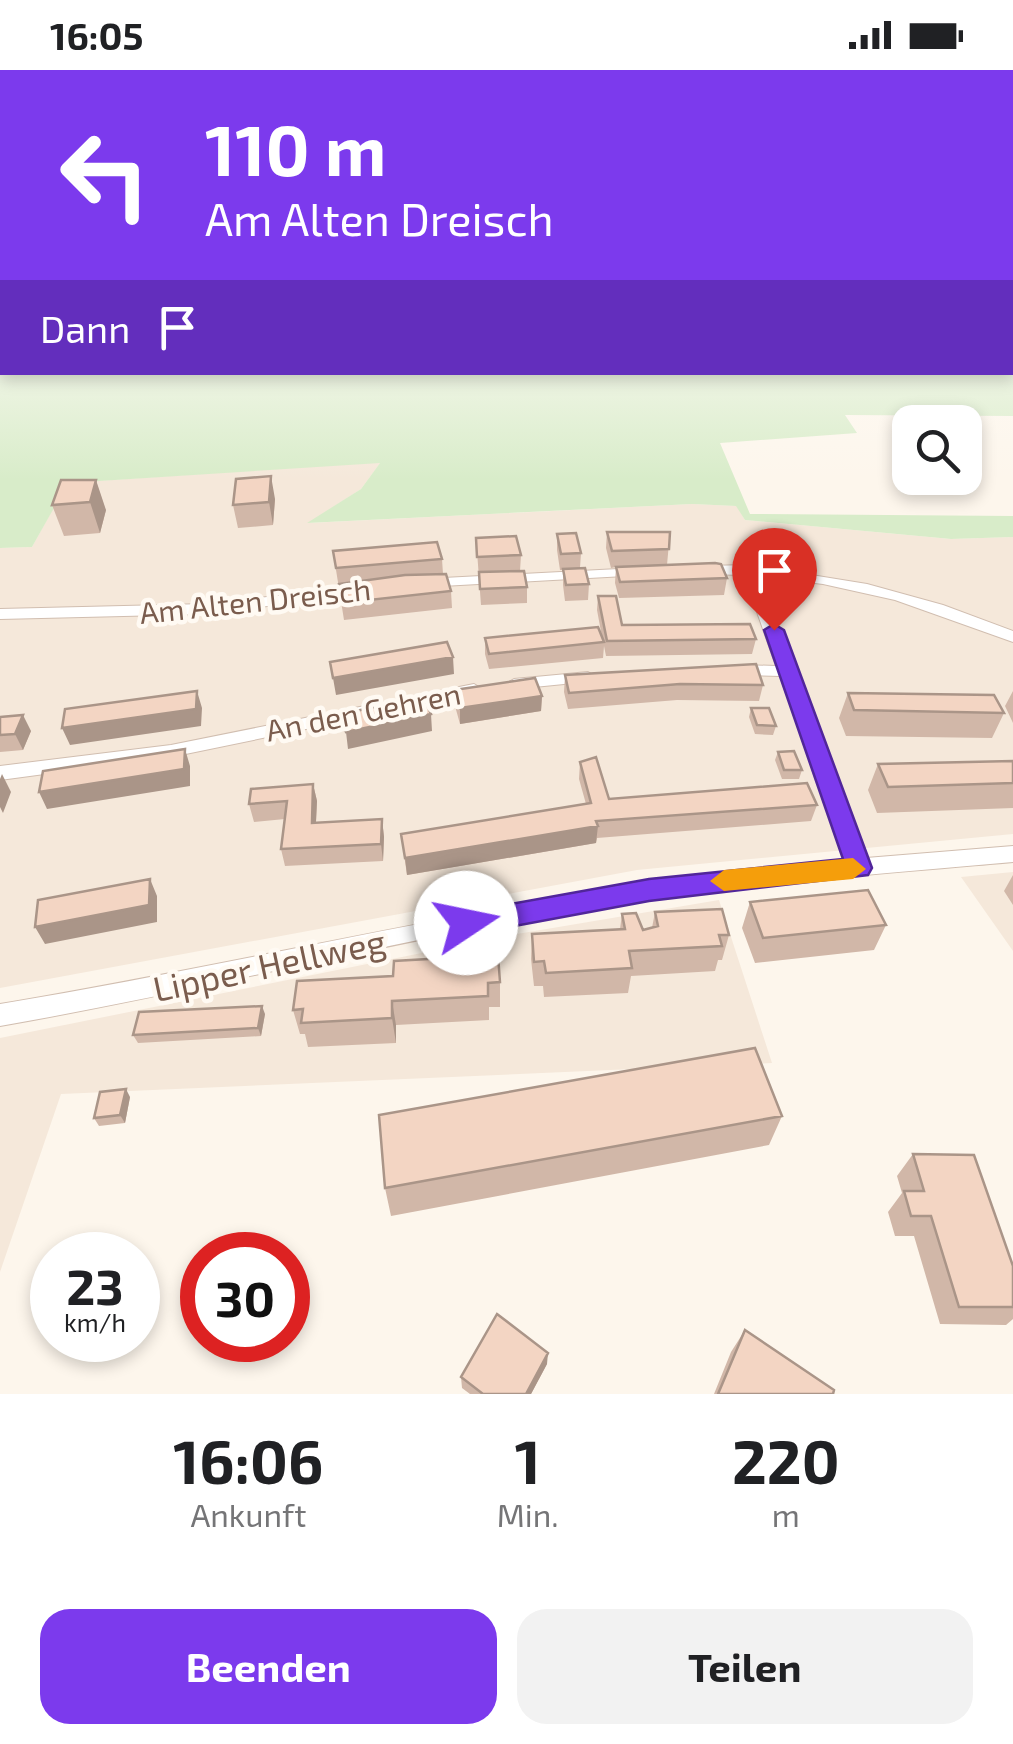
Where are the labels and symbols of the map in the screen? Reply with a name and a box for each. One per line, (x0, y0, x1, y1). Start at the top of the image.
pin (732, 528, 817, 631)
street label: Am Alten Dreisch (138, 570, 372, 630)
street label: An den Gehren (262, 674, 464, 748)
position arrow (414, 871, 518, 975)
street label: Lipper Hellweg (149, 919, 389, 1009)
speed limit sign: 30 (180, 1232, 310, 1362)

